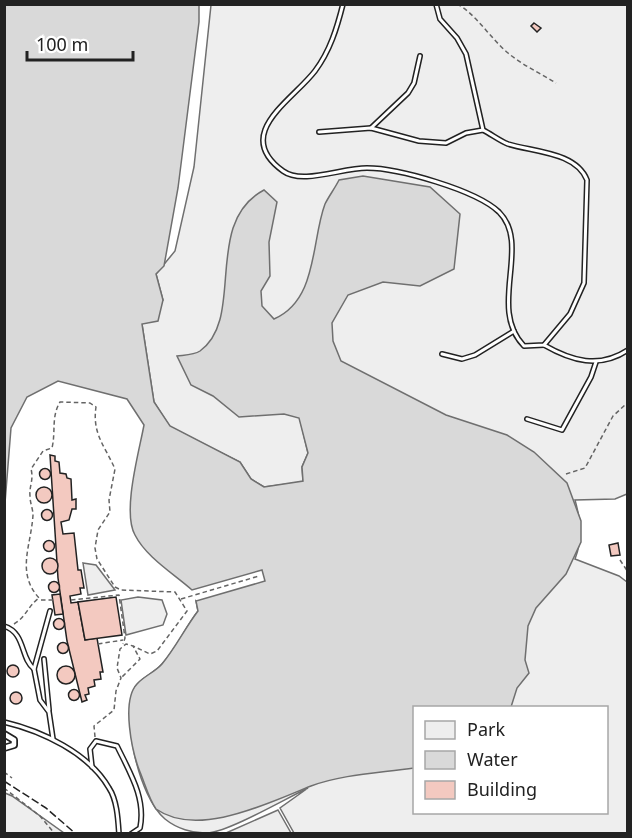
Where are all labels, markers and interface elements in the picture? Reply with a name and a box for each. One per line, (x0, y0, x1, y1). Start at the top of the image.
scale bar (27, 24, 134, 62)
text: 100 m (36, 32, 88, 56)
legend (413, 706, 608, 814)
text: Park (467, 717, 505, 741)
text: Water (467, 747, 518, 771)
text: Building (467, 777, 537, 801)

